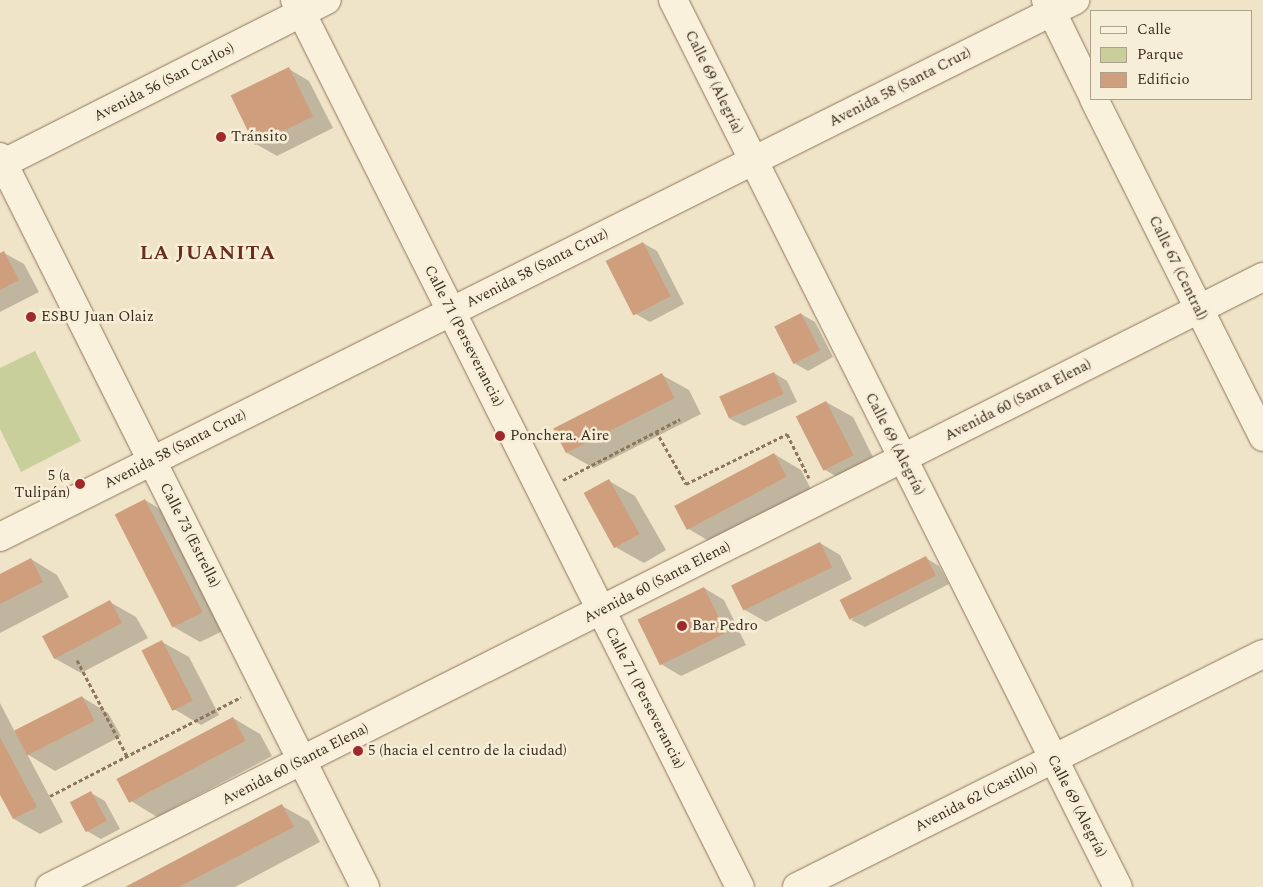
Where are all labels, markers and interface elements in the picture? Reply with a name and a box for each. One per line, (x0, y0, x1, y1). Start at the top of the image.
legend (1090, 10, 1253, 100)
text: Calle (1137, 18, 1171, 41)
street label: Calle 69 (Alegría) (681, 27, 747, 137)
street label: Avenida 56 (San Carlos) (91, 39, 237, 125)
street label: Avenida 58 (Santa Cruz) (826, 43, 974, 131)
text: Parque (1137, 43, 1184, 66)
text: Edificio (1137, 68, 1190, 91)
place label: Tránsito (231, 128, 287, 146)
marker: Tránsito (215, 131, 227, 143)
street label: Calle 67 (Central) (1145, 213, 1211, 323)
street label: Avenida 58 (Santa Cruz) (463, 224, 611, 312)
district label: LA JUANITA (138, 241, 278, 265)
street label: Calle 71 (Perseverancia) (421, 262, 507, 410)
place label: ESBU Juan Olaiz (41, 308, 154, 326)
marker: ESBU Juan Olaiz (25, 311, 37, 323)
street label: Avenida 60 (Santa Elena) (942, 355, 1094, 445)
street label: Calle 69 (Alegría) (861, 390, 929, 498)
street label: Avenida 58 (Santa Cruz) (101, 405, 249, 493)
place label: Ponchera. Aire (510, 427, 609, 445)
marker: Ponchera. Aire (494, 430, 506, 442)
place label: 5 (a Tulipán) (14, 466, 70, 501)
marker: 5 (a Tulipán) (74, 478, 86, 490)
street label: Calle 73 (Estrella) (156, 480, 224, 590)
street label: Avenida 60 (Santa Elena) (581, 537, 733, 627)
place label: Bar Pedro (692, 617, 758, 635)
marker: Bar Pedro (676, 620, 688, 632)
street label: Calle 71 (Perseverancia) (602, 624, 688, 772)
street label: Avenida 60 (Santa Elena) (219, 719, 371, 809)
place label: 5 (hacia el centro de la ciudad) (368, 742, 567, 760)
marker: 5 (hacia el centro de la ciudad) (352, 745, 364, 757)
street label: Calle 69 (Alegría) (1043, 752, 1111, 860)
street label: Avenida 62 (Castillo) (912, 758, 1040, 836)

